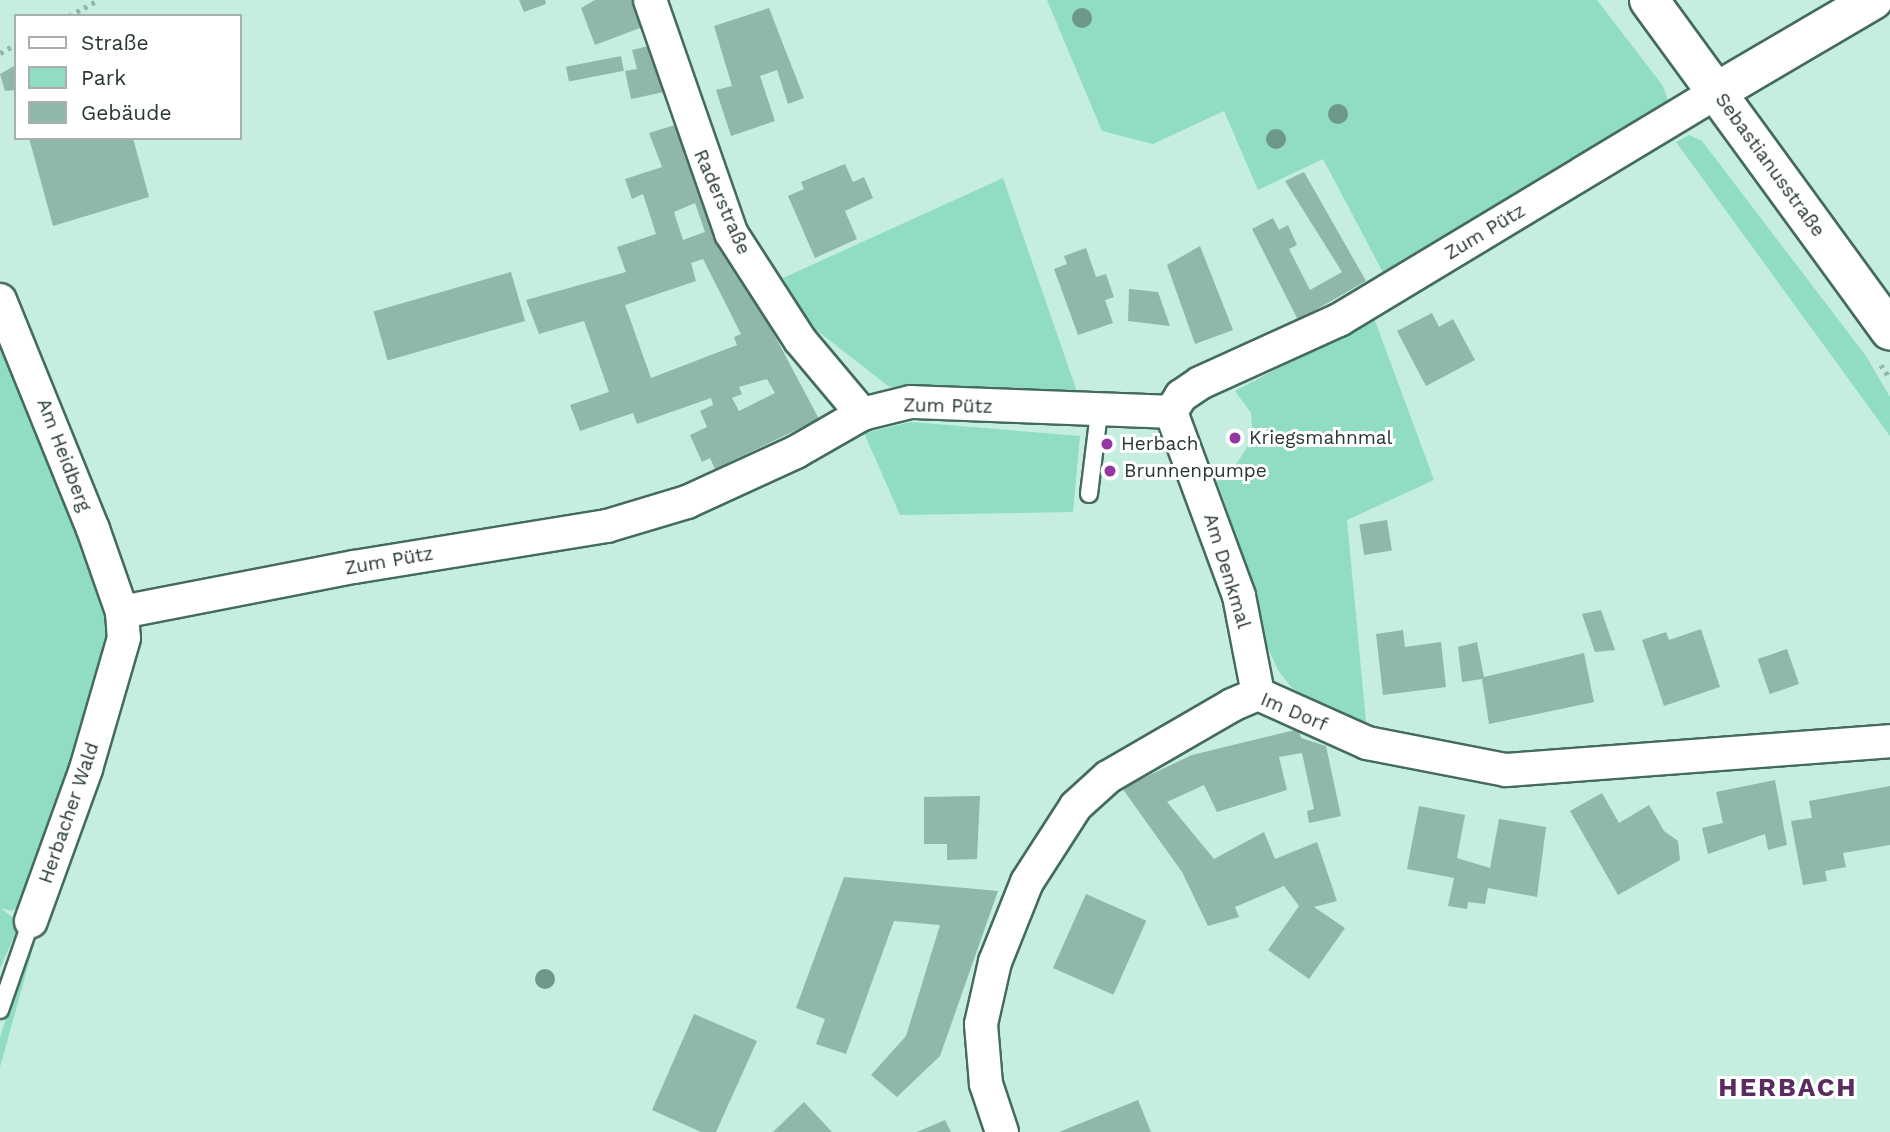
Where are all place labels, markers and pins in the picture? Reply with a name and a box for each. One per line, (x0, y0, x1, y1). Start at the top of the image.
place label: Kriegsmahnmal (1249, 427, 1392, 449)
marker: Kriegsmahnmal (1227, 430, 1243, 446)
place label: Herbach (1121, 433, 1199, 455)
marker: Herbach (1099, 436, 1115, 452)
place label: Brunnenpumpe (1124, 460, 1267, 482)
marker: Brunnenpumpe (1102, 463, 1118, 479)

